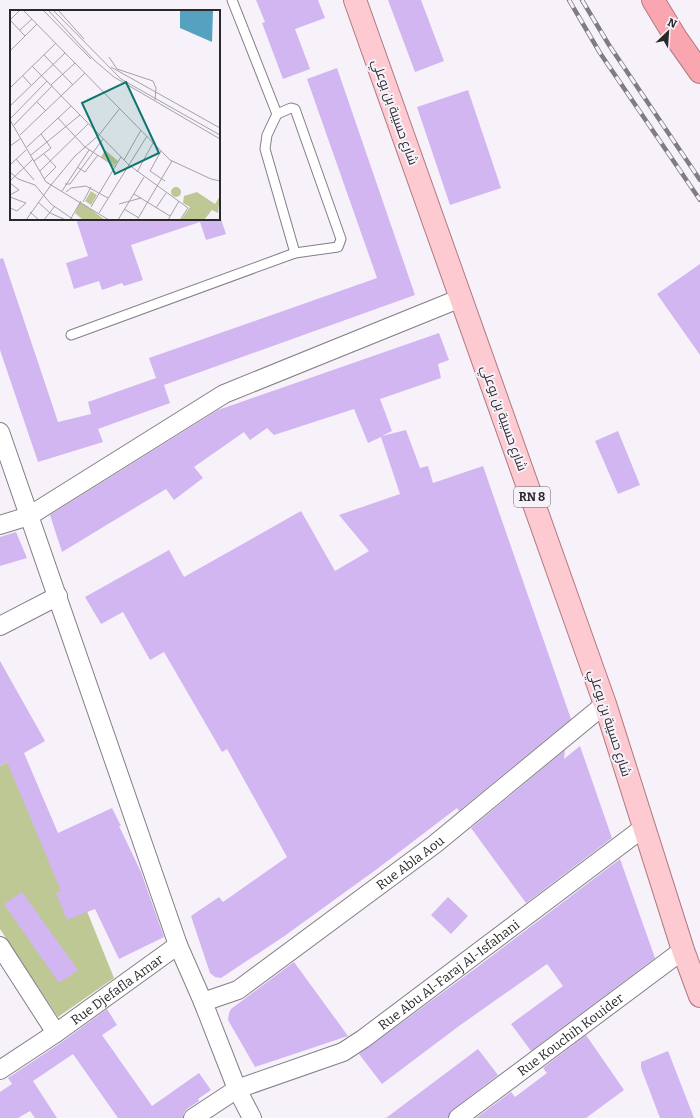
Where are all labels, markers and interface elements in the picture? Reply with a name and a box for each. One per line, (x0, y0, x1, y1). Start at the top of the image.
inset map (10, 10, 220, 220)
north arrow (648, 12, 688, 52)
text: N (665, 16, 679, 31)
street label: شارع حسيبة بن بوعلي (366, 57, 421, 168)
street label: شارع حسيبة بن بوعلي (475, 363, 530, 474)
road number: RN 8 (514, 487, 550, 507)
street label: شارع حسيبة بن بوعلي (583, 668, 634, 779)
street label: Rue Abla Aou (373, 832, 447, 893)
street label: Rue Abu Al-Faraj Al-Isfahani (375, 916, 522, 1033)
street label: Rue Djefafla Amar (68, 951, 166, 1027)
street label: Rue Kouchih Kouider (514, 990, 626, 1079)

